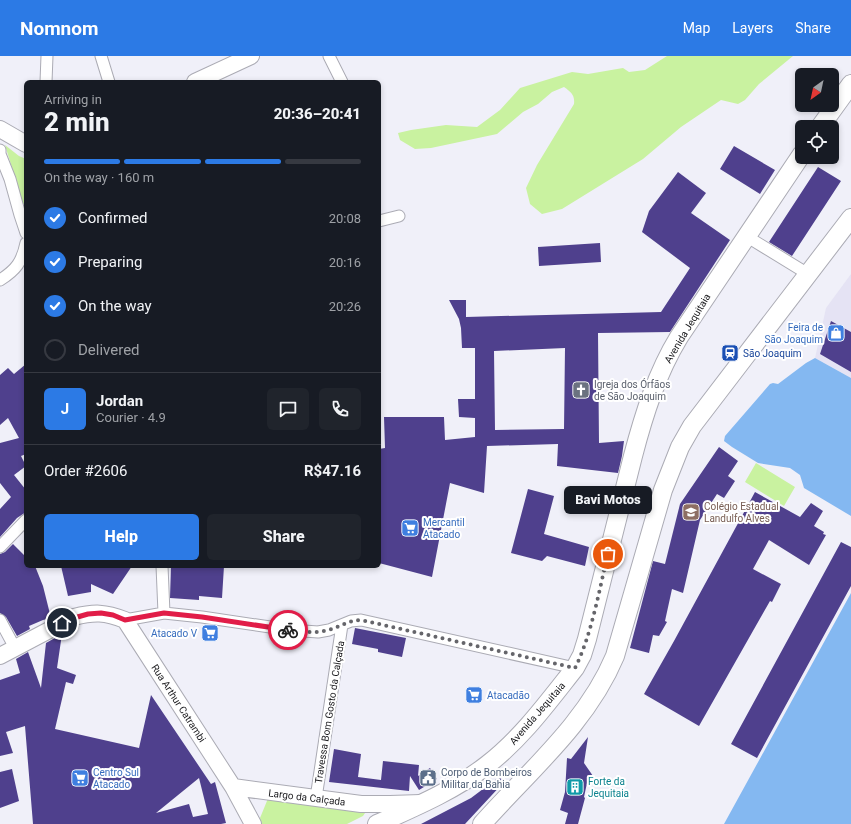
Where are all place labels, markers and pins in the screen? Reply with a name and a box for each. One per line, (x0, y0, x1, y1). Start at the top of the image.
place label: Feira de São Joaquim (764, 322, 823, 345)
shop icon: Feira de São Joaquim (826, 323, 846, 343)
station icon: São Joaquim (720, 343, 740, 363)
place label: São Joaquim (743, 348, 802, 359)
place label: Igreja dos Órfãos de São Joaquim (594, 378, 670, 402)
church icon: Igreja dos Órfãos de São Joaquim (571, 380, 591, 400)
callout: Bavi Motos (564, 486, 652, 514)
place label: Colégio Estadual Landulfo Alves (704, 501, 779, 524)
school or university icon: Colégio Estadual Landulfo Alves (681, 502, 701, 522)
place label: Mercantil Atacado (423, 517, 465, 540)
supermarket icon: Mercantil Atacado (400, 518, 420, 538)
pin (591, 537, 625, 571)
pin (45, 606, 79, 640)
supermarket icon: Atacado V (200, 623, 220, 643)
place label: Atacado V (151, 628, 198, 639)
supermarket icon: Atacadão (464, 685, 484, 705)
place label: Atacadão (487, 690, 530, 701)
place label: Centro Sul Atacado (93, 767, 139, 790)
place label: Corpo de Bombeiros Militar da Bahia (441, 767, 532, 790)
supermarket icon: Centro Sul Atacado (70, 768, 90, 788)
public building icon: Corpo de Bombeiros Militar da Bahia (418, 768, 438, 788)
place label: Forte da Jequitaia (588, 776, 629, 799)
building icon: Forte da Jequitaia (565, 777, 585, 797)

